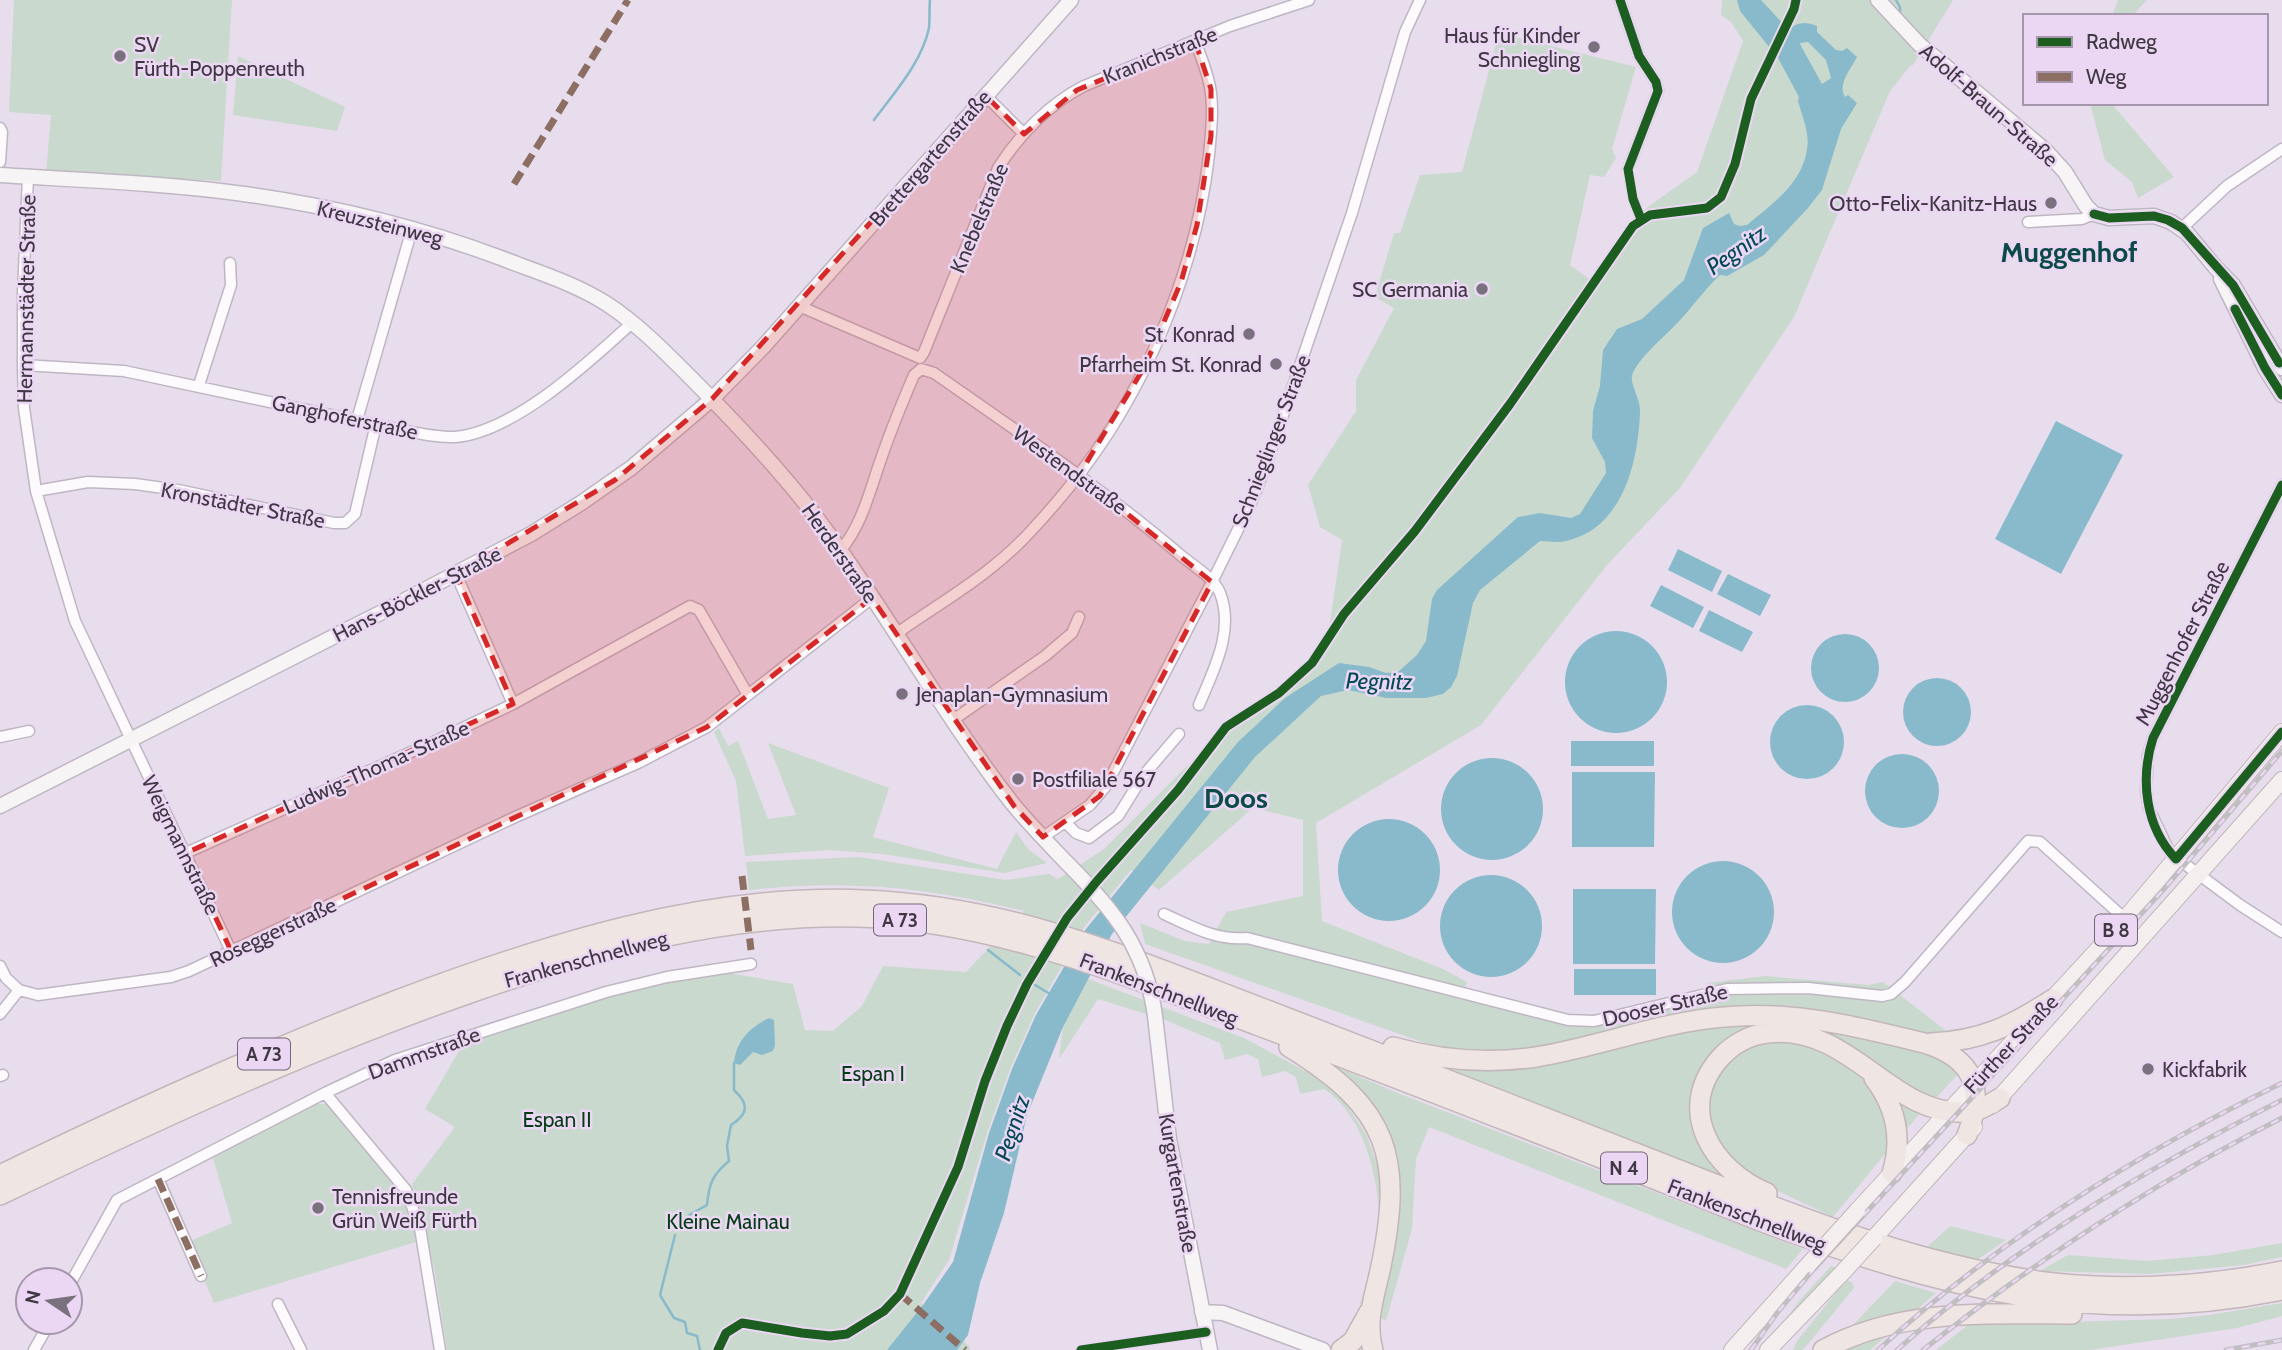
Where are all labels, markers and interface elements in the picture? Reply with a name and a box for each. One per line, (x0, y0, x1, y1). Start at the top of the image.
legend (2023, 14, 2268, 105)
street label: Kranichstraße (1099, 21, 1221, 89)
place label: Haus für Kinder Schniegling (1444, 23, 1581, 72)
text: Radweg (2086, 29, 2157, 54)
place label: SV Fürth-Poppenreuth (134, 32, 305, 81)
street label: Adolf-Braun-Straße (1915, 38, 2063, 172)
marker: Haus für Kinder Schniegling (1586, 39, 1602, 55)
marker: SV Fürth-Poppenreuth (112, 48, 128, 64)
text: Weg (2086, 64, 2127, 89)
street label: Brettergartenstraße (864, 84, 996, 231)
street label: Knebelstraße (945, 159, 1013, 277)
place label: Otto-Felix-Kanitz-Haus (1829, 191, 2037, 216)
street label: Hermannstädter Straße (12, 194, 40, 404)
street label: Kreuzsteinweg (315, 195, 446, 251)
marker: Otto-Felix-Kanitz-Haus (2043, 195, 2059, 211)
water label: Pegnitz (1701, 219, 1772, 281)
district label: Muggenhof (2000, 235, 2138, 269)
place label: SC Germania (1352, 277, 1468, 302)
marker: SC Germania (1474, 281, 1490, 297)
place label: St. Konrad (1144, 322, 1235, 347)
marker: St. Konrad (1241, 326, 1257, 342)
street label: Schnieglinger Straße (1227, 351, 1315, 531)
place label: Pfarrheim St. Konrad (1079, 352, 1262, 377)
marker: Pfarrheim St. Konrad (1268, 356, 1284, 372)
street label: Ganghoferstraße (270, 389, 420, 445)
street label: Westendstraße (1008, 420, 1132, 520)
street label: Kronstädter Straße (159, 477, 327, 533)
street label: Herderstraße (797, 498, 884, 608)
street label: Hans-Böckler-Straße (329, 541, 506, 647)
street label: Muggenhofer Straße (2130, 556, 2234, 729)
water label: Pegnitz (1345, 666, 1414, 696)
place label: Jenaplan-Gymnasium (915, 682, 1108, 707)
marker: Jenaplan-Gymnasium (894, 686, 910, 702)
street label: Ludwig-Thoma-Straße (279, 715, 473, 819)
place label: Postfiliale 567 (1032, 767, 1156, 792)
street label: Weigmannstraße (136, 771, 226, 919)
marker: Postfiliale 567 (1010, 771, 1026, 787)
district label: Doos (1204, 781, 1268, 815)
street label: Roseggerstraße (206, 892, 340, 972)
road number: A 73 (874, 904, 926, 936)
road number: B 8 (2095, 914, 2137, 946)
street label: Frankenschnellweg (502, 925, 671, 993)
street label: Frankenschnellweg (1076, 947, 1242, 1031)
street label: Dooser Straße (1600, 978, 1730, 1032)
street label: Fürther Straße (1959, 989, 2064, 1099)
street label: Dammstraße (365, 1021, 484, 1085)
road number: A 73 (238, 1038, 290, 1070)
place label: Kickfabrik (2162, 1057, 2247, 1082)
park label: Espan I (841, 1061, 905, 1086)
marker: Kickfabrik (2140, 1061, 2156, 1077)
water label: Pegnitz (988, 1091, 1036, 1164)
park label: Espan II (522, 1107, 592, 1132)
street label: Kurgartenstraße (1153, 1112, 1203, 1255)
road number: N 4 (1601, 1152, 1647, 1184)
street label: Frankenschnellweg (1664, 1173, 1830, 1257)
place label: Tennisfreunde Grün Weiß Fürth (332, 1184, 477, 1233)
marker: Tennisfreunde Grün Weiß Fürth (310, 1200, 326, 1216)
park label: Kleine Mainau (666, 1209, 790, 1234)
north arrow (14, 1266, 84, 1336)
text: N (20, 1288, 46, 1306)

